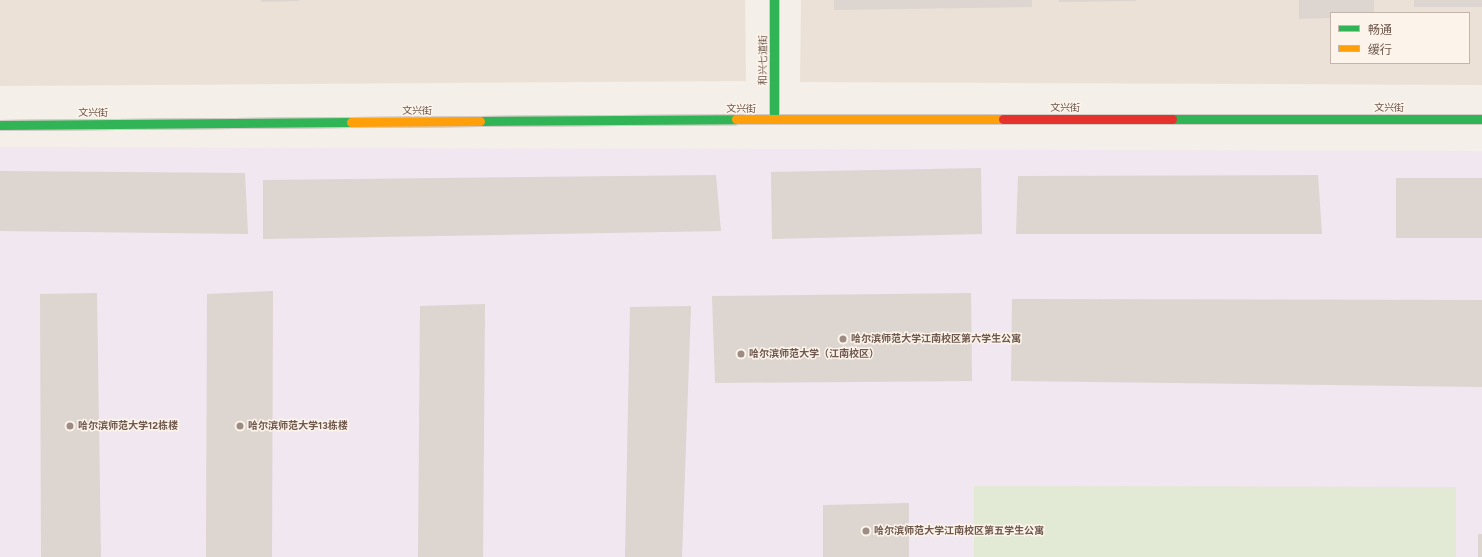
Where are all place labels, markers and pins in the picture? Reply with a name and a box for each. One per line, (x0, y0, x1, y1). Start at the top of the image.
place label: 哈尔滨师范大学江南校区第六学生公寓 (851, 333, 1021, 345)
marker: 哈尔滨师范大学江南校区第六学生公寓 (838, 334, 848, 344)
place label: 哈尔滨师范大学（江南校区） (749, 348, 879, 360)
marker: 哈尔滨师范大学（江南校区） (736, 349, 746, 359)
place label: 哈尔滨师范大学12栋楼 (78, 420, 178, 432)
place label: 哈尔滨师范大学13栋楼 (248, 420, 348, 432)
marker: 哈尔滨师范大学12栋楼 (65, 421, 75, 431)
marker: 哈尔滨师范大学13栋楼 (235, 421, 245, 431)
place label: 哈尔滨师范大学江南校区第五学生公寓 (874, 525, 1044, 537)
marker: 哈尔滨师范大学江南校区第五学生公寓 (861, 526, 871, 536)

